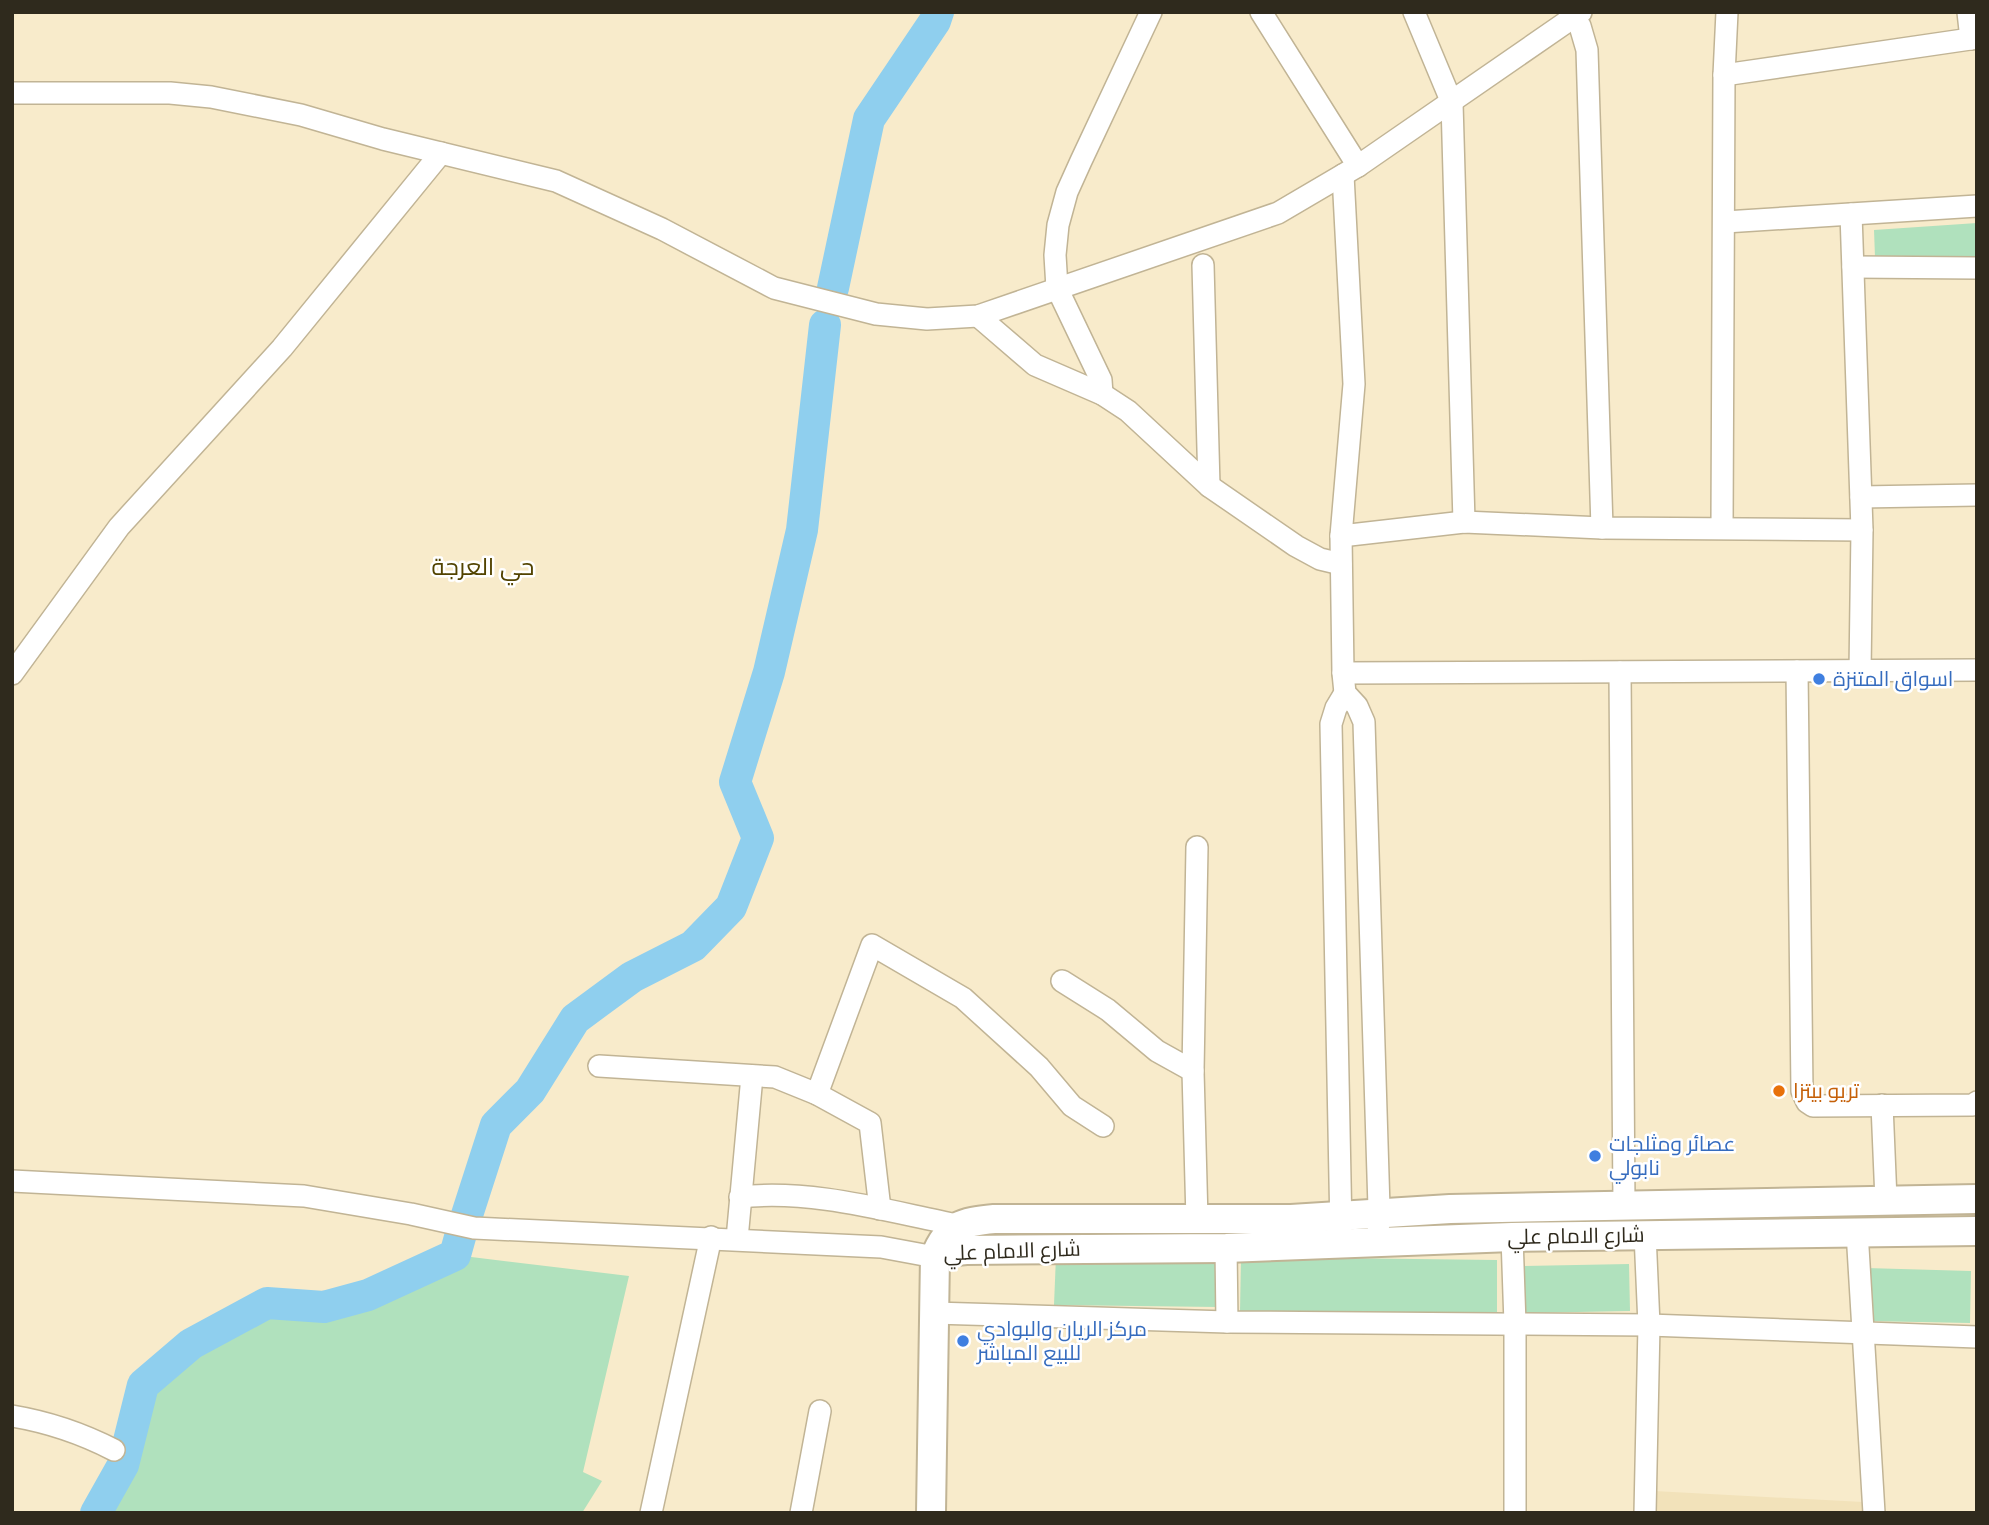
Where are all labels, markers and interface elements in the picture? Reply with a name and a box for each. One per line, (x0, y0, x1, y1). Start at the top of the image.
district label: حي العرجة (432, 550, 534, 586)
place label: اسواق المتنزة (1833, 664, 1953, 692)
marker: اسواق المتنزة (1811, 671, 1827, 687)
place label: تريو بيتزا (1793, 1076, 1860, 1104)
marker: تريو بيتزا (1771, 1083, 1787, 1099)
place label: عصائر ومثلجات نابولي (1609, 1129, 1735, 1184)
marker: عصائر ومثلجات نابولي (1587, 1148, 1603, 1164)
street label: شارع الامام علي (1507, 1220, 1645, 1253)
street label: شارع الامام علي (943, 1234, 1081, 1269)
place label: مركز الريان والبوادي للبيع المباشر (976, 1314, 1147, 1367)
marker: مركز الريان والبوادي للبيع المباشر (955, 1333, 971, 1349)

